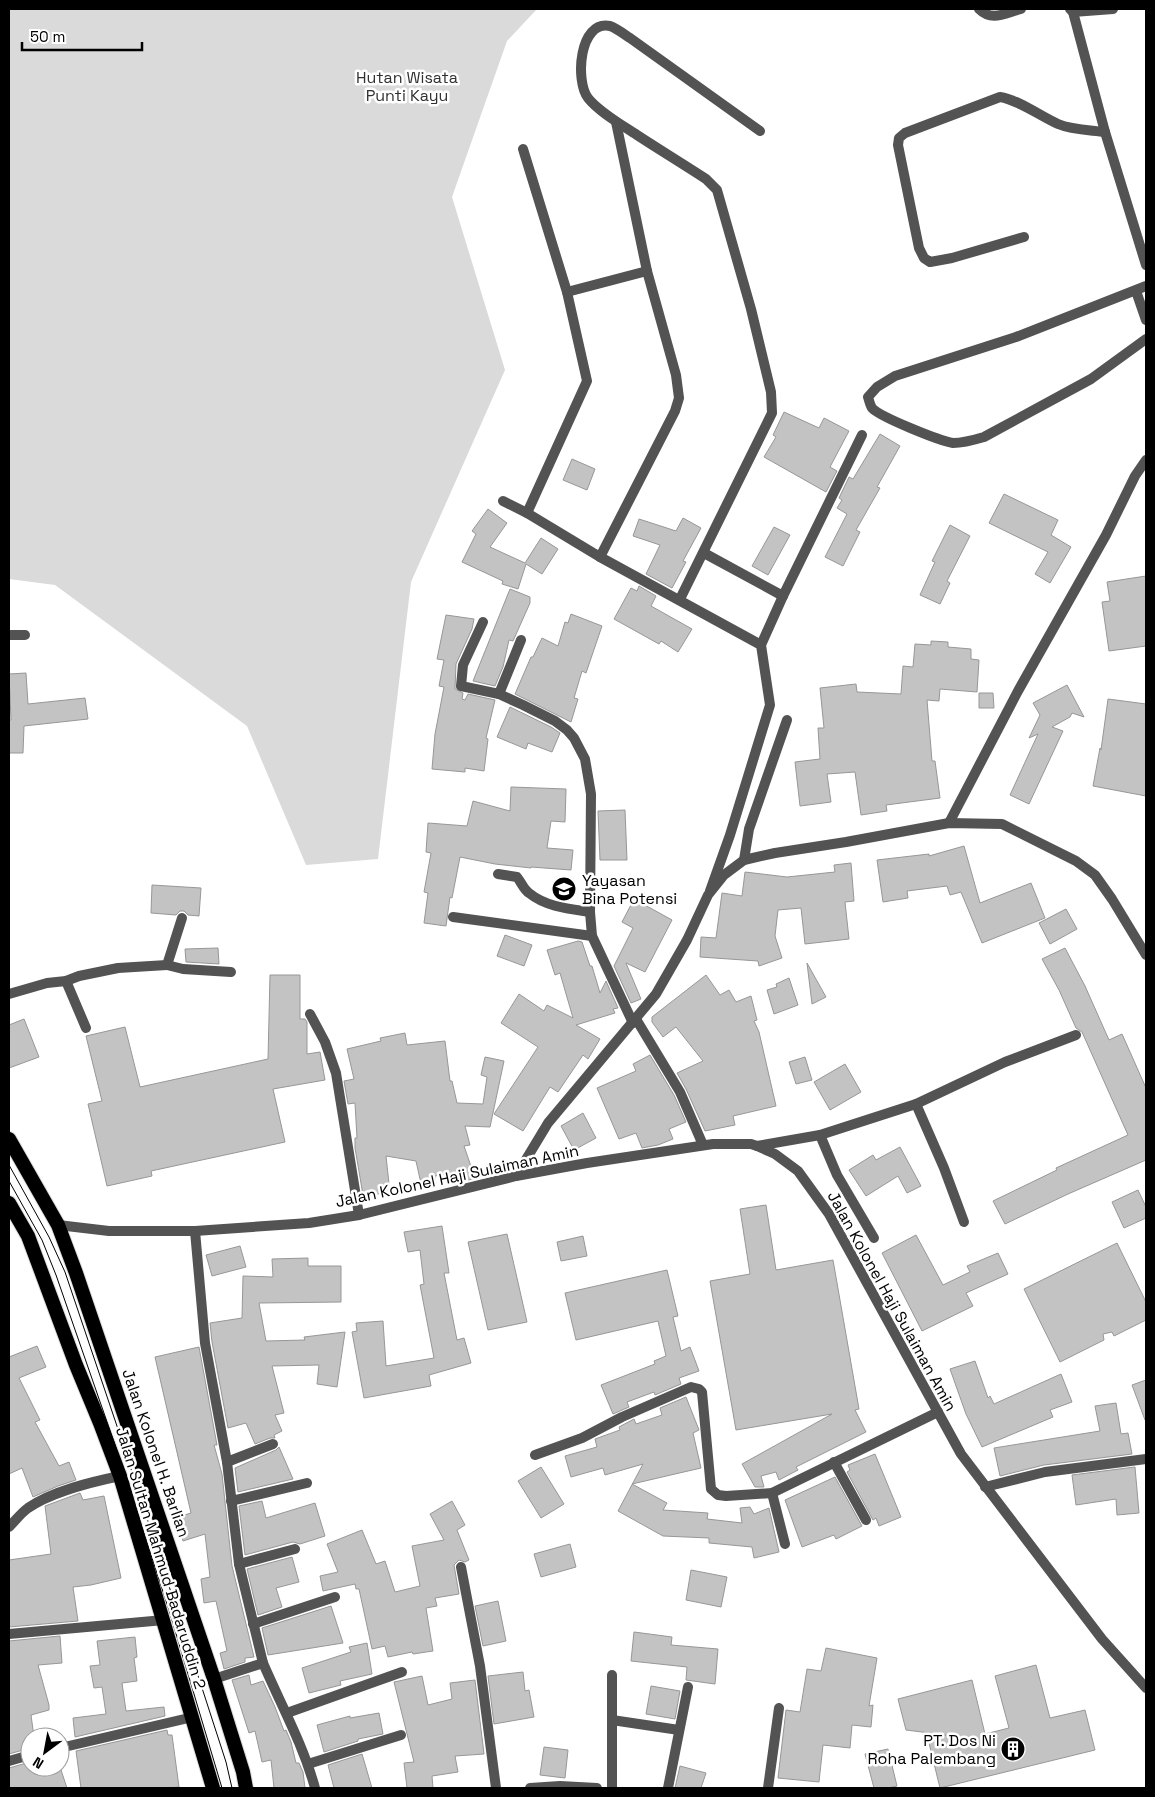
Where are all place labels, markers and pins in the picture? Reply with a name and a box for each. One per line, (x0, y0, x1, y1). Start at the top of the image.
place label: Yayasan Bina Potensi (582, 870, 677, 909)
school or university icon: Yayasan Bina Potensi (551, 876, 577, 902)
place label: PT. Dos Ni Roha Palembang (868, 1730, 996, 1769)
building icon: PT. Dos Ni Roha Palembang (1000, 1736, 1026, 1762)

